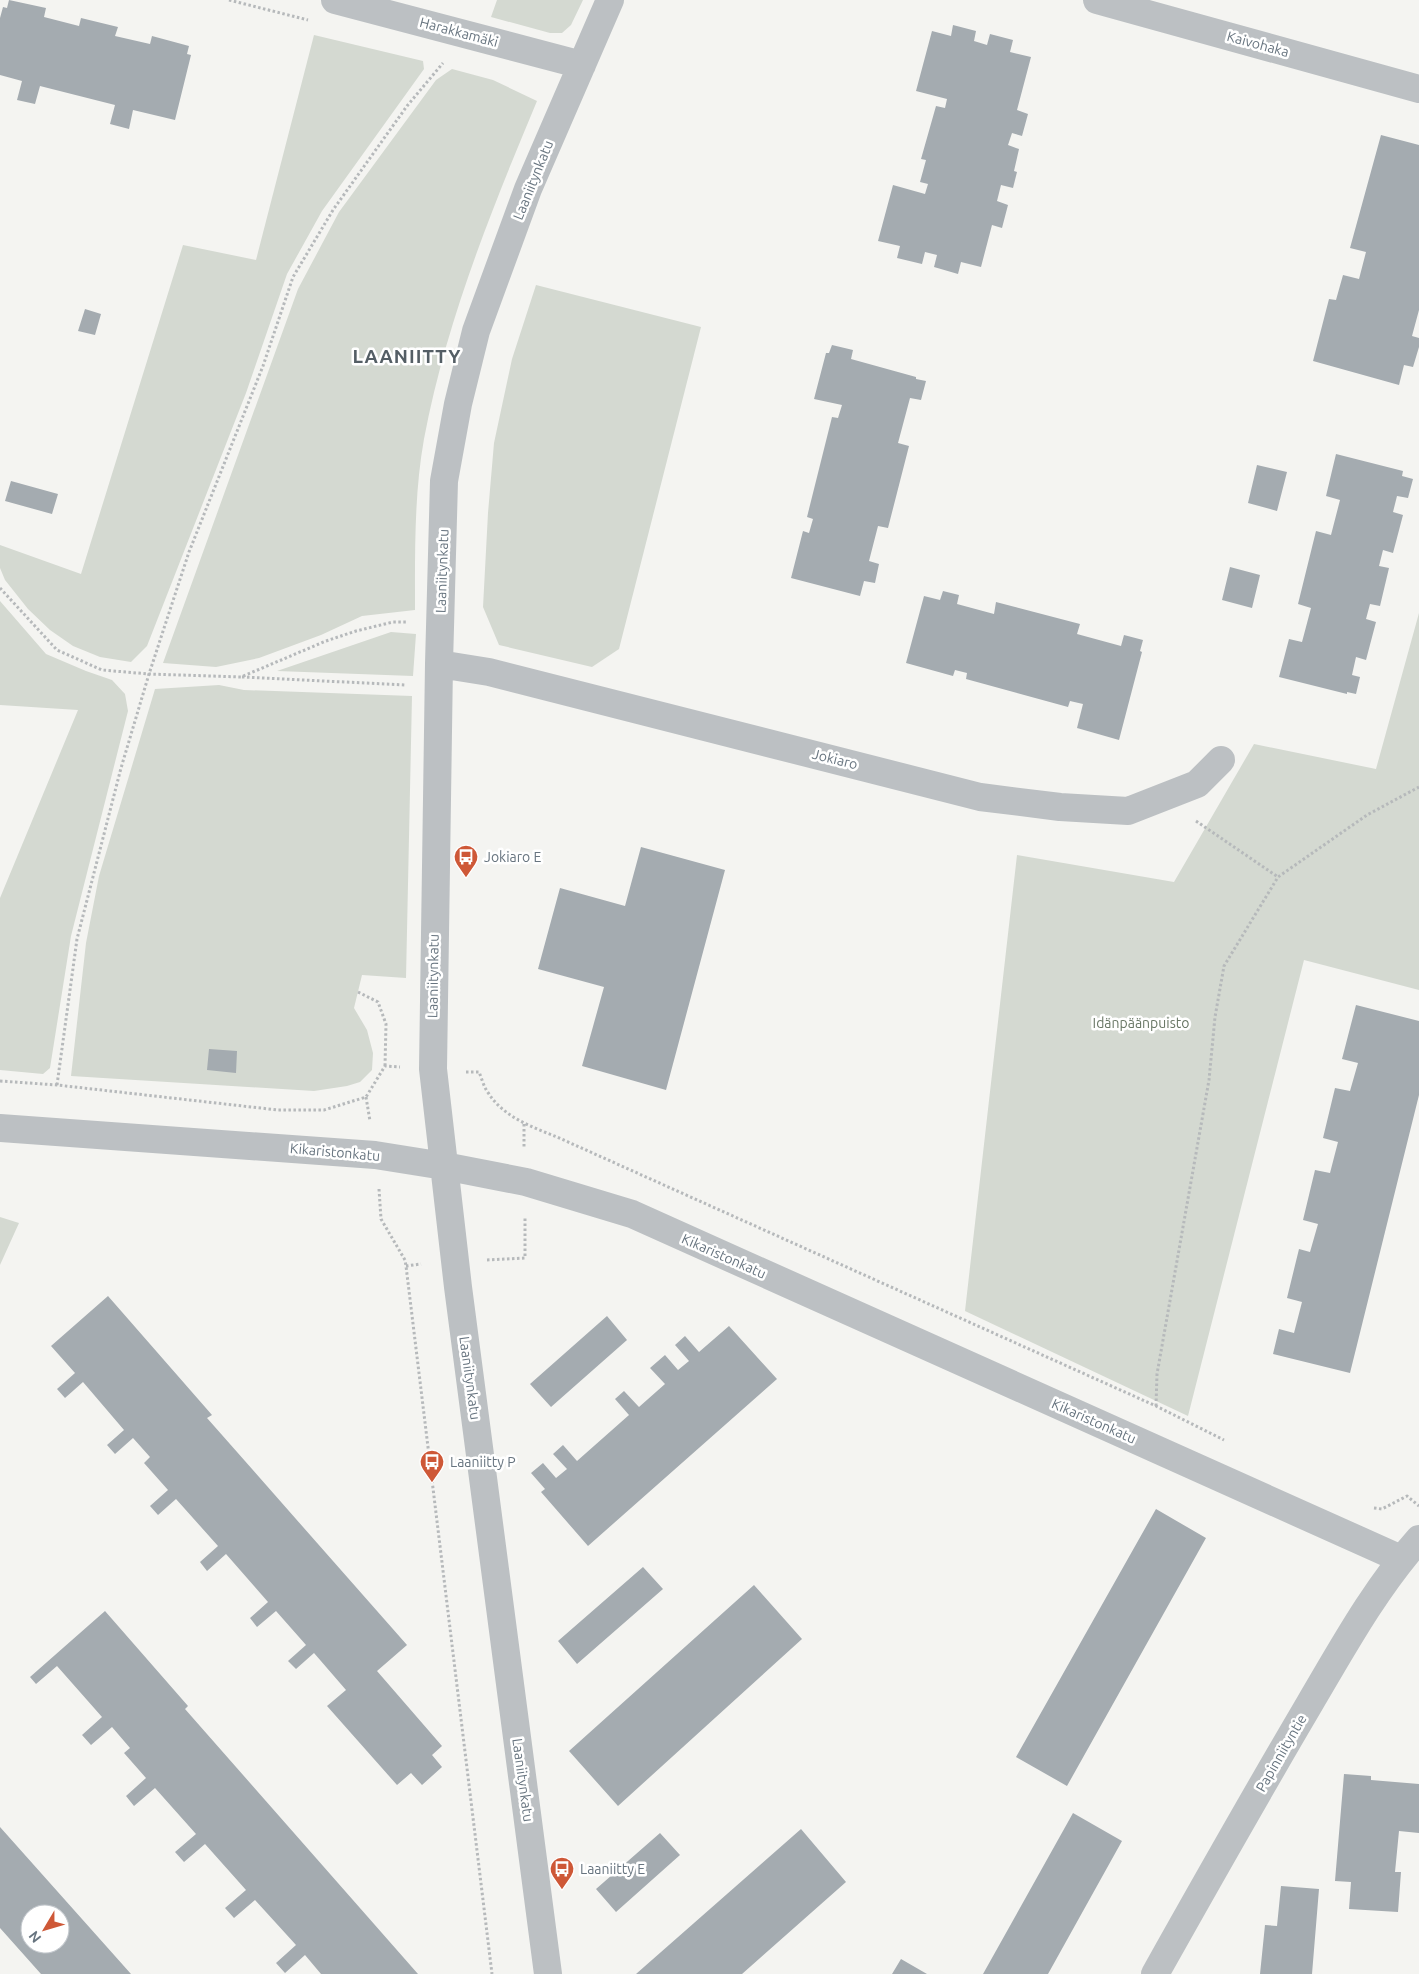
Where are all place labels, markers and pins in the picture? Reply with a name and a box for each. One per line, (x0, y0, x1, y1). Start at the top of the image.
bus stop icon: Jokiaro E (453, 844, 479, 878)
place label: Jokiaro E (484, 849, 541, 865)
bus stop icon: Laaniitty P (419, 1449, 445, 1483)
place label: Laaniitty P (450, 1454, 516, 1470)
bus stop icon: Laaniitty E (549, 1856, 575, 1890)
place label: Laaniitty E (580, 1861, 645, 1877)

